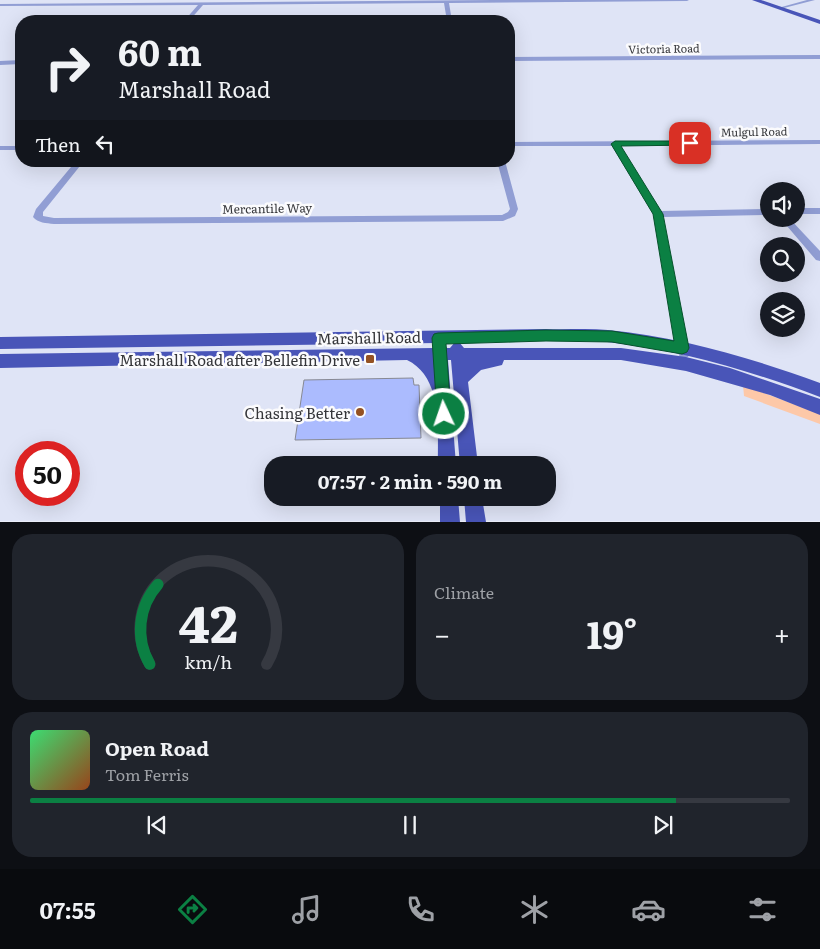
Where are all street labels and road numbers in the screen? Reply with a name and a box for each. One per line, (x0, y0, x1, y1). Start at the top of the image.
street label: Victoria Road (628, 39, 700, 57)
street label: Mulgul Road (720, 122, 788, 140)
street label: Mercantile Way (222, 198, 312, 218)
street label: Marshall Road (317, 325, 421, 349)

